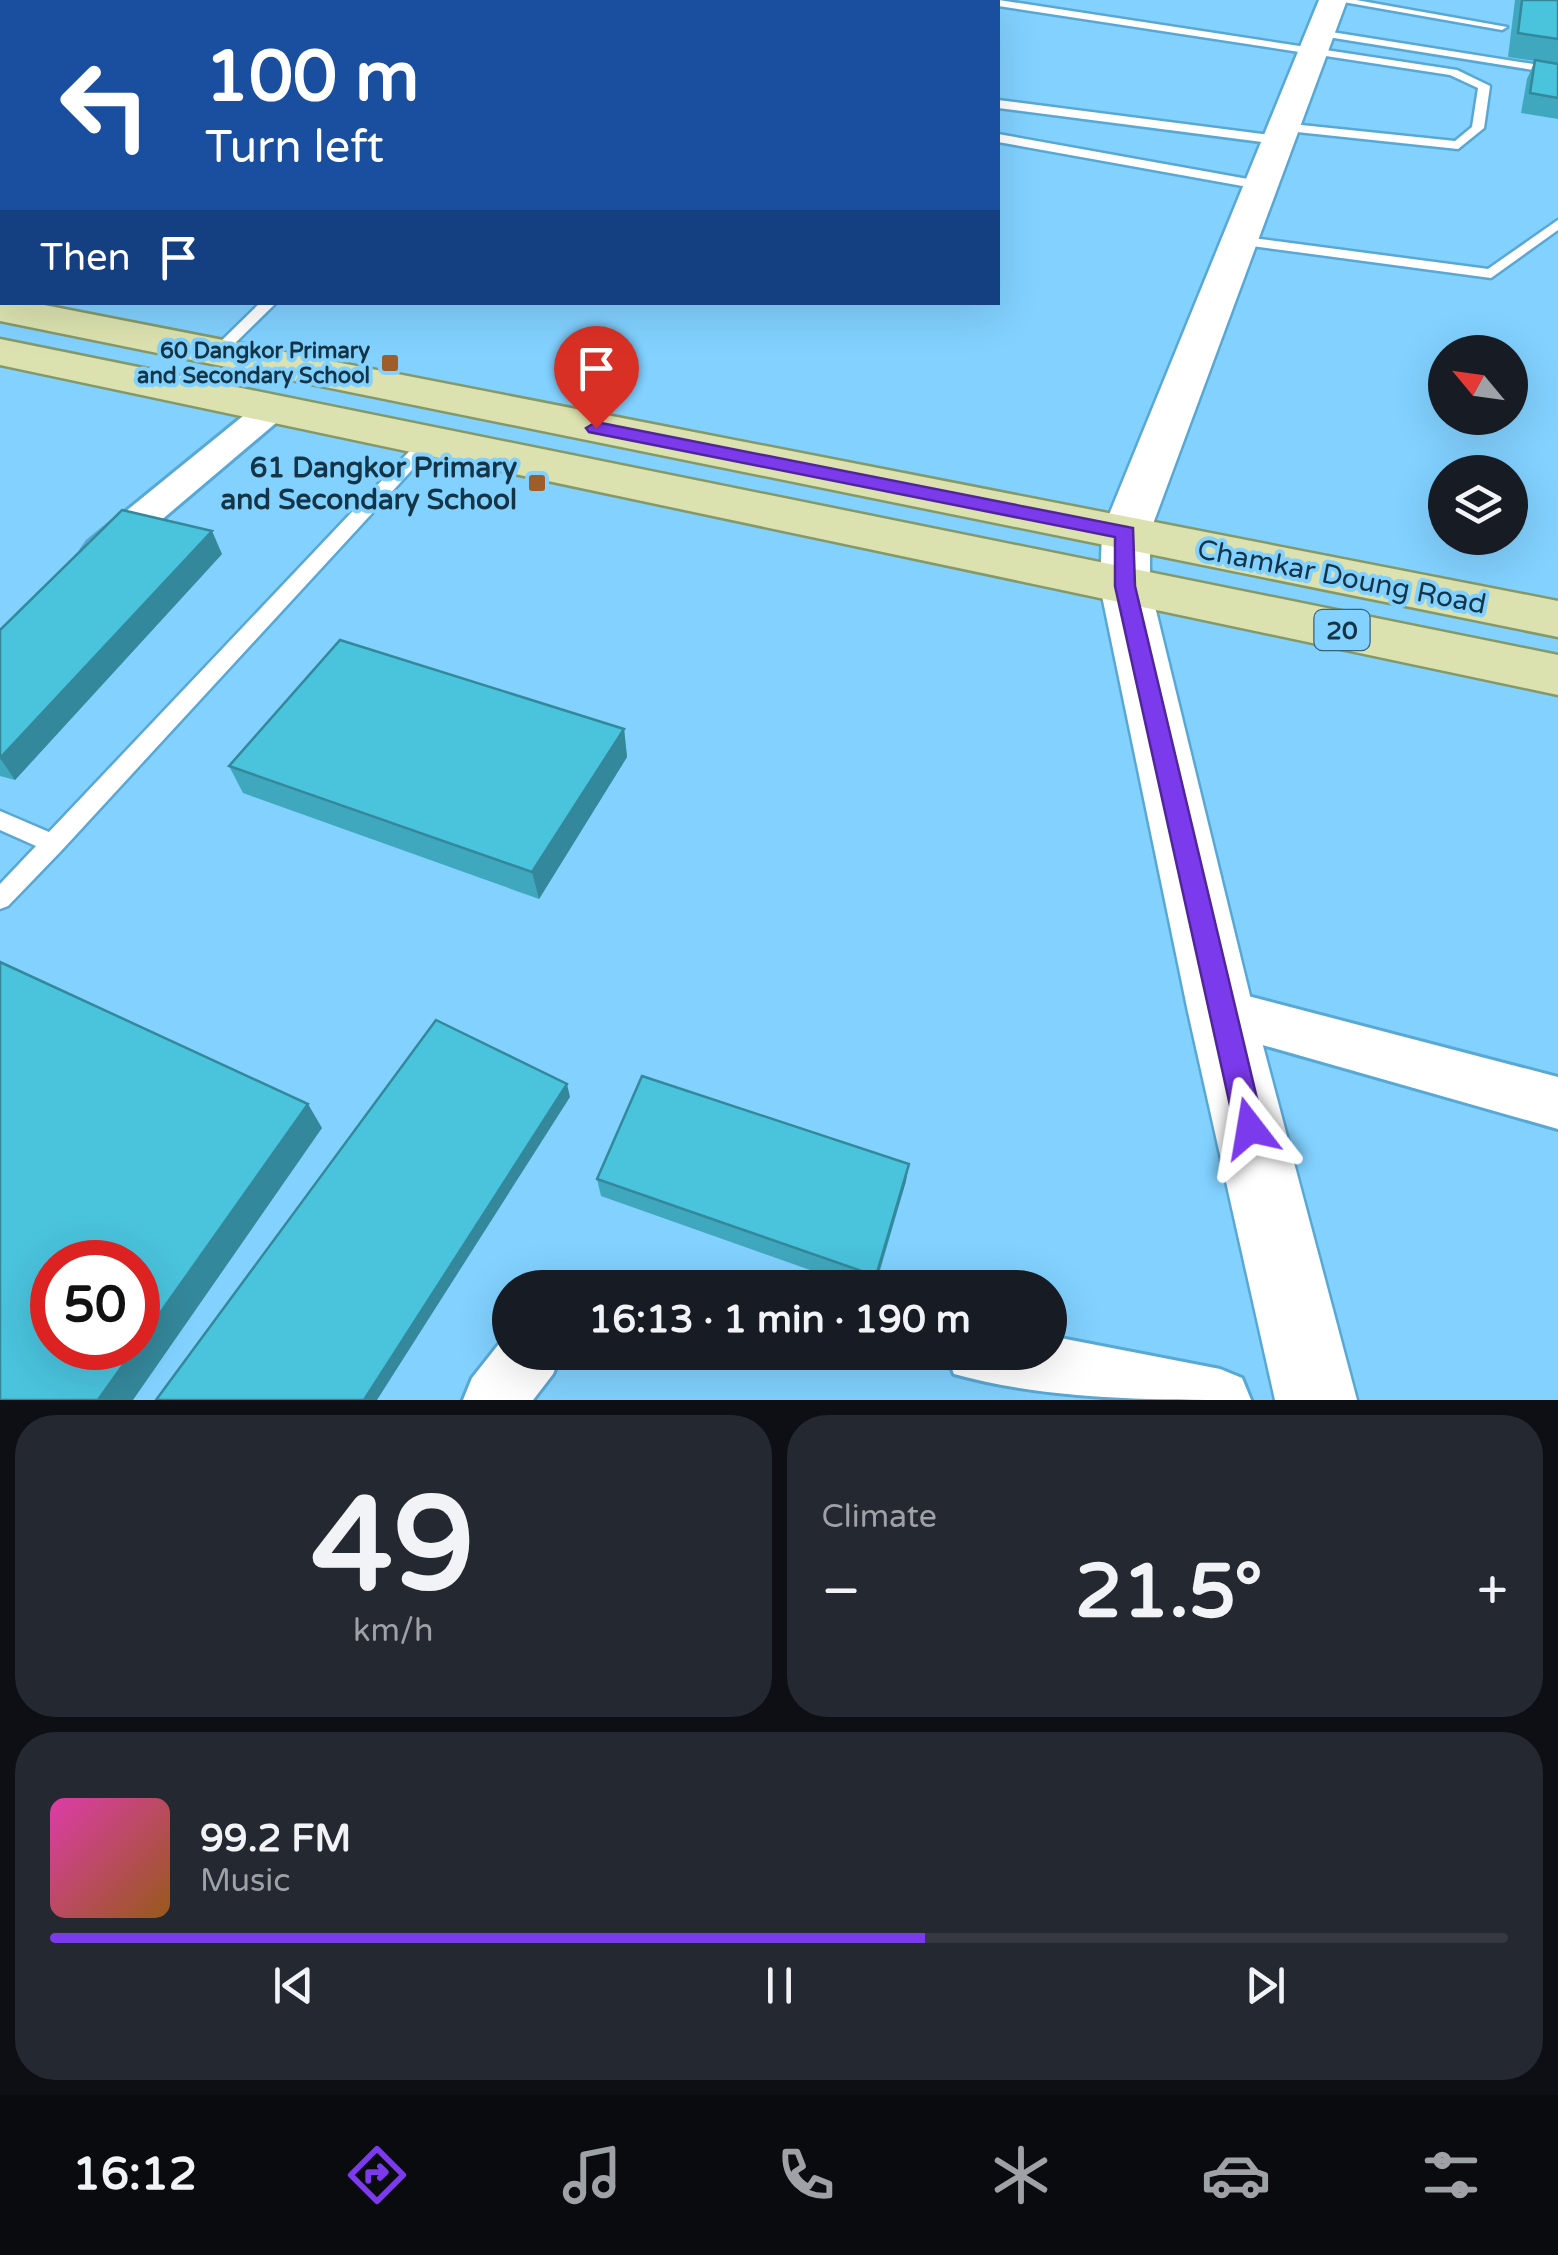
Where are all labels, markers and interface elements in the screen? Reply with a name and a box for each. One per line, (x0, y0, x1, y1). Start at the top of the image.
text: 100 m (205, 36, 419, 120)
icon: left (40, 40, 170, 170)
text: Turn left (205, 121, 384, 175)
icon: arrive (151, 230, 206, 285)
text: Then (40, 235, 131, 281)
pin (554, 326, 639, 429)
north arrow (1428, 335, 1528, 435)
map controls (1428, 335, 1528, 555)
place label: 60 Dangkor Primary and Secondary School (137, 338, 370, 389)
icon: arrive (569, 341, 624, 396)
marker: 60 Dangkor Primary and Secondary School (379, 352, 401, 374)
place label: 61 Dangkor Primary and Secondary School (221, 451, 517, 517)
button: layers (1428, 455, 1528, 555)
marker: 61 Dangkor Primary and Secondary School (526, 472, 548, 494)
street label: Chamkar Doung Road (1194, 532, 1489, 622)
road number: 20 (1314, 610, 1370, 650)
position arrow (1198, 1076, 1302, 1180)
speed limit sign: 50 (30, 1240, 160, 1370)
text: 16:13 · 1 min · 190 m (588, 1297, 971, 1343)
text: 49 (312, 1469, 475, 1625)
text: Climate (822, 1498, 937, 1536)
text: 21.5° (1075, 1547, 1263, 1637)
text: − (822, 1559, 861, 1625)
text: + (1477, 1559, 1508, 1625)
text: km/h (353, 1612, 433, 1650)
text: 99.2 FM (200, 1816, 351, 1862)
text: Music (200, 1862, 290, 1900)
icon: previous (266, 1958, 321, 2013)
icon: pause (752, 1958, 807, 2013)
icon: next (1238, 1958, 1293, 2013)
icon: directions (342, 2140, 412, 2210)
icon: music (557, 2140, 627, 2210)
icon: phone (771, 2140, 841, 2210)
icon: climate (986, 2140, 1056, 2210)
icon: car (1201, 2140, 1271, 2210)
icon: filters (1416, 2140, 1486, 2210)
text: 16:12 (72, 2148, 197, 2202)

